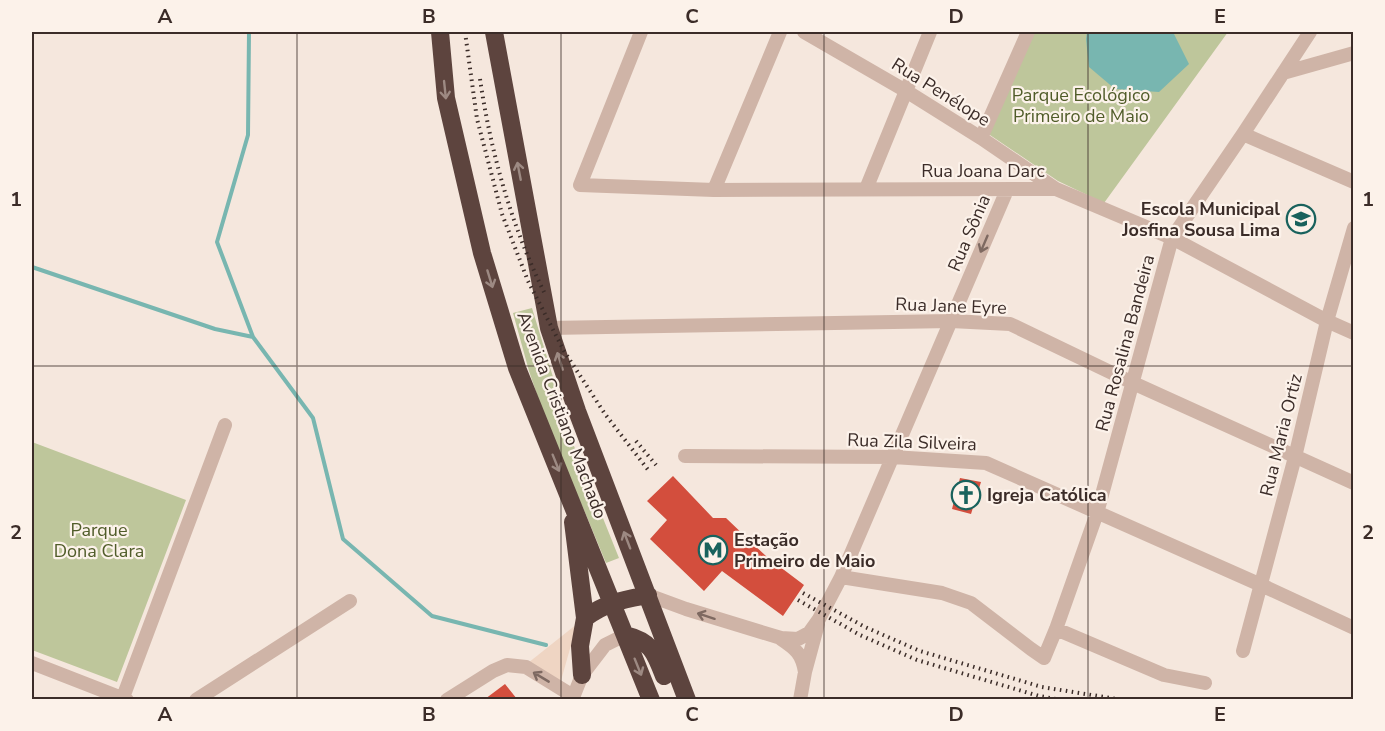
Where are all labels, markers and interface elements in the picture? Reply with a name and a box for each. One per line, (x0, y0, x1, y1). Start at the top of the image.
text: A (158, 3, 173, 30)
text: B (422, 3, 436, 30)
text: C (685, 3, 699, 30)
text: D (948, 3, 964, 30)
text: E (1214, 3, 1226, 30)
street label: Rua Penélope (887, 52, 995, 132)
one-way arrow (440, 79, 451, 99)
park label: Parque Ecológico Primeiro de Maio (1012, 83, 1150, 128)
street label: Rua Joana Darc (921, 159, 1045, 183)
one-way arrow (513, 161, 524, 181)
text: 1 (10, 186, 22, 213)
text: 1 (1362, 186, 1374, 213)
street label: Rua Sônia (942, 191, 996, 275)
place label: Escola Municipal Josfina Sousa Lima (1121, 197, 1280, 242)
school or university icon: Escola Municipal Josfina Sousa Lima (1285, 203, 1317, 235)
one-way arrow (978, 234, 989, 252)
street label: Rua Rosalina Bandeira (1090, 252, 1160, 434)
one-way arrow (485, 269, 496, 288)
street label: Rua Jane Eyre (895, 292, 1007, 320)
street label: Avenida Cristiano Machado (511, 308, 613, 522)
one-way arrow (554, 352, 565, 371)
street label: Rua Maria Ortiz (1254, 371, 1308, 499)
street label: Rua Zila Silveira (847, 428, 977, 456)
one-way arrow (551, 453, 562, 471)
church icon: Igreja Católica (950, 479, 982, 511)
place label: Igreja Católica (987, 483, 1107, 507)
park label: Parque Dona Clara (54, 518, 144, 563)
text: 2 (10, 519, 22, 546)
text: 2 (1362, 519, 1374, 546)
place label: Estação Primeiro de Maio (734, 528, 875, 573)
one-way arrow (620, 531, 631, 550)
metro station icon: Estação Primeiro de Maio (697, 534, 729, 566)
one-way arrow (697, 610, 716, 621)
one-way arrow (633, 657, 644, 676)
one-way arrow (533, 671, 550, 683)
text: A (158, 701, 173, 728)
text: B (422, 701, 436, 728)
text: C (685, 701, 699, 728)
text: D (948, 701, 964, 728)
text: E (1214, 701, 1226, 728)

